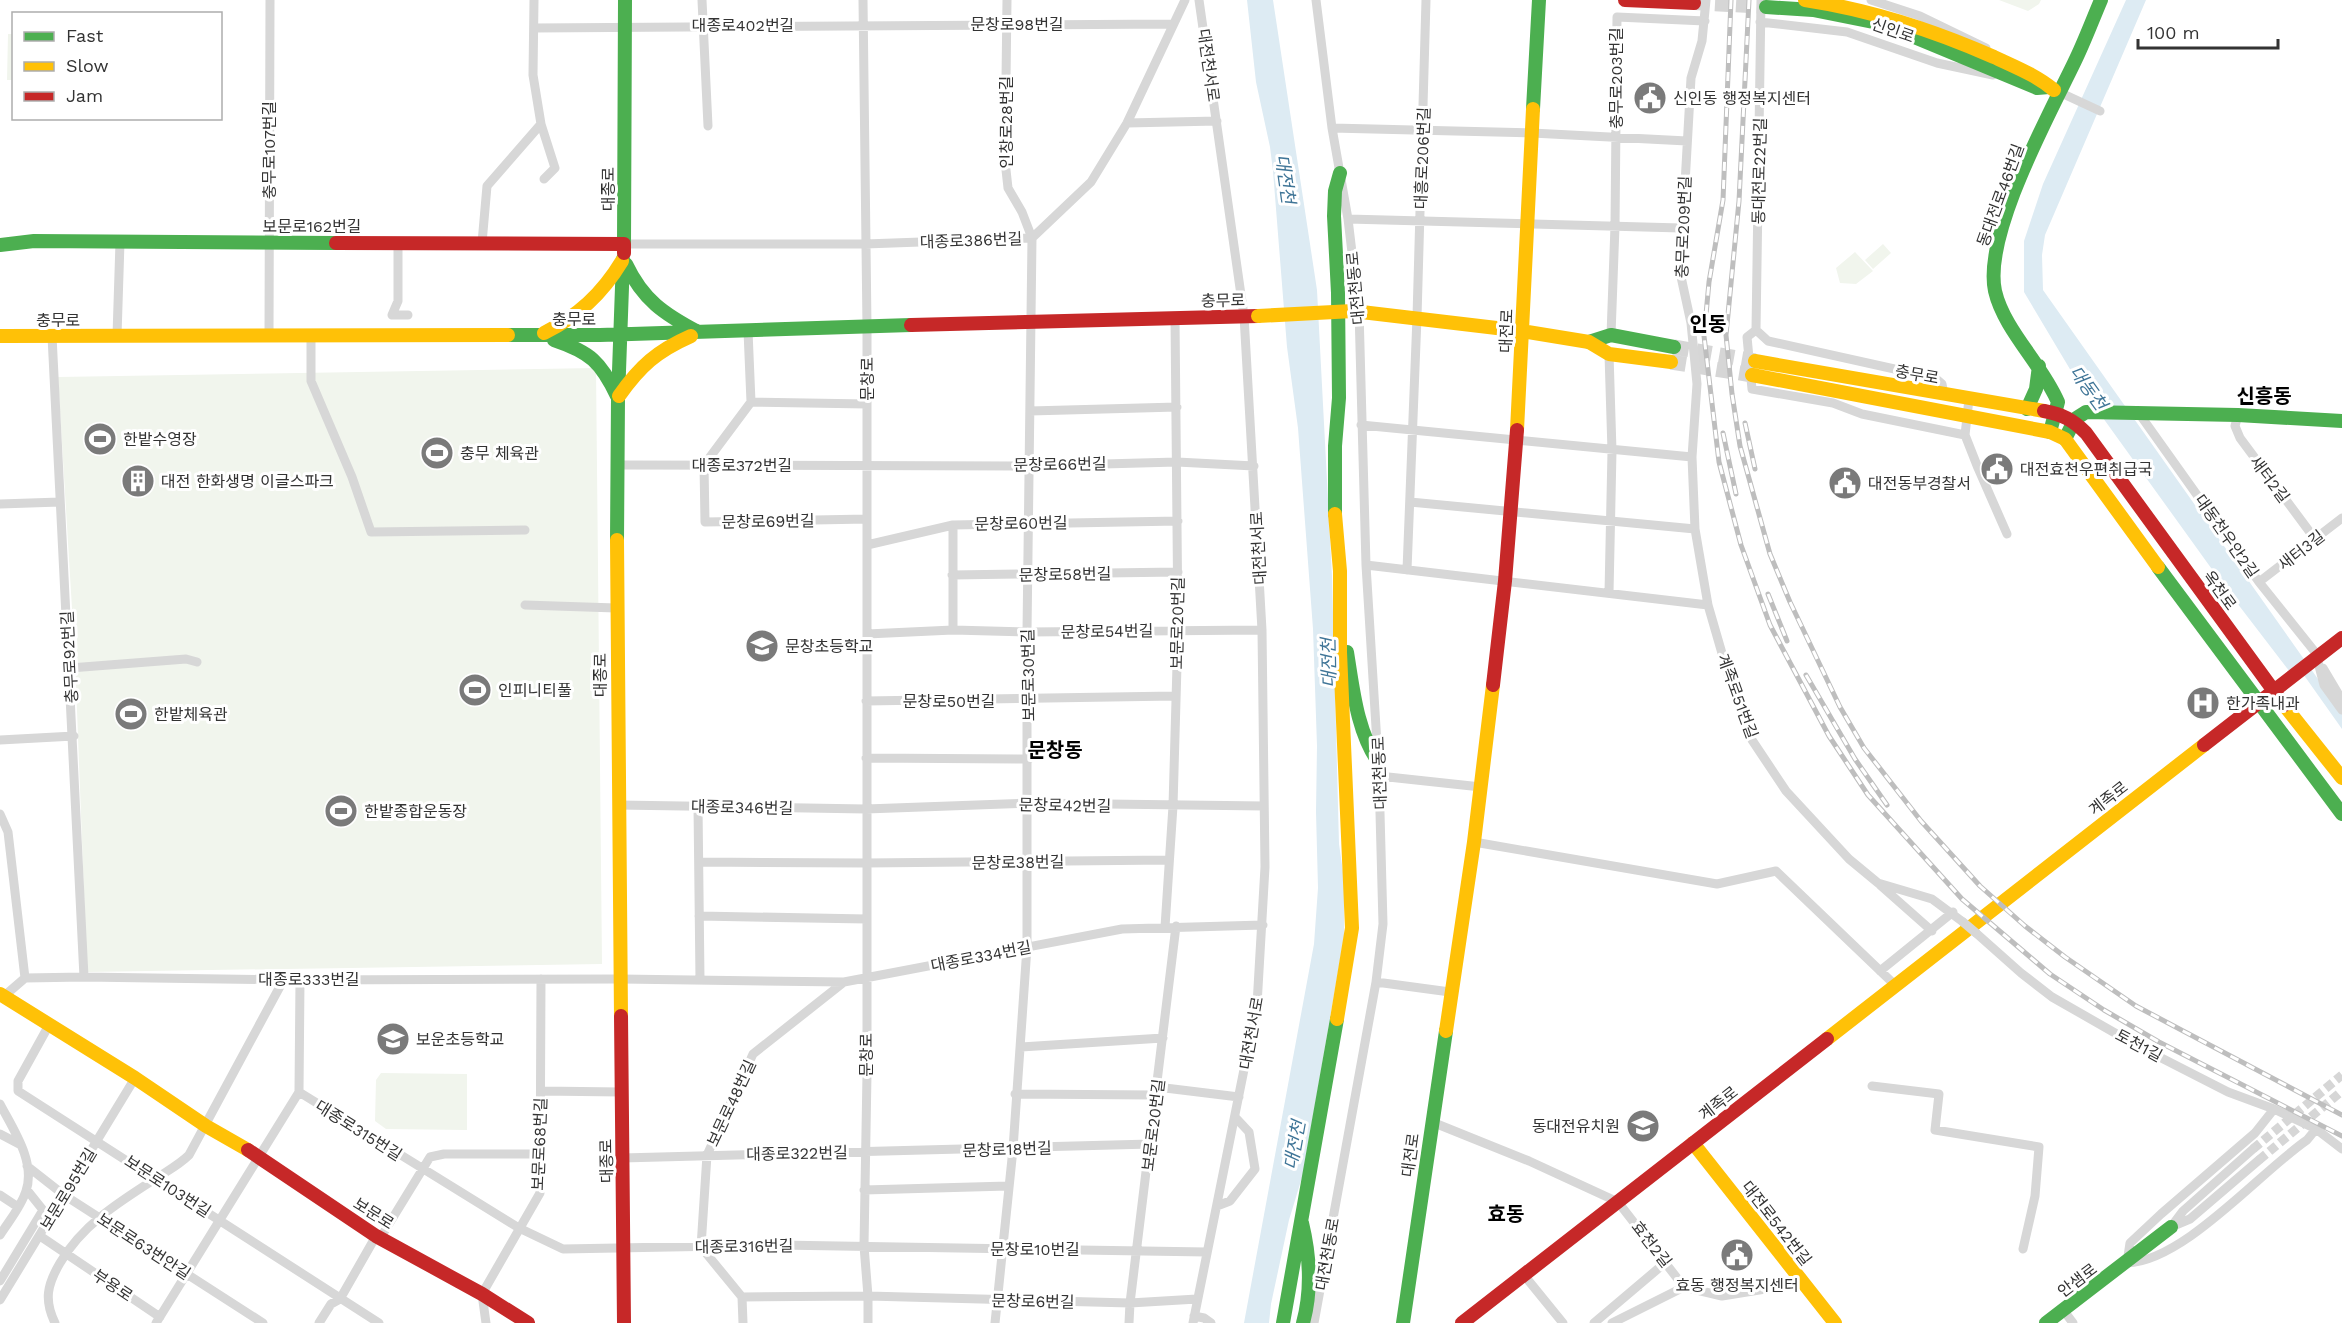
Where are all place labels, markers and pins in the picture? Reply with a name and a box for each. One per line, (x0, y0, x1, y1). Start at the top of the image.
public building icon: 신인동 행정복지센터 (1632, 80, 1668, 116)
place label: 신인동 행정복지센터 (1673, 89, 1811, 108)
sports icon: 한밭수영장 (82, 421, 118, 457)
place label: 한밭수영장 (123, 430, 197, 449)
sports icon: 충무 체육관 (419, 435, 455, 471)
place label: 충무 체육관 (460, 444, 539, 463)
public building icon: 대전효천우편취급국 (1979, 451, 2015, 487)
place label: 대전효천우편취급국 (2020, 460, 2152, 479)
building icon: 대전 한화생명 이글스파크 (120, 463, 156, 499)
public building icon: 대전동부경찰서 (1827, 465, 1863, 501)
place label: 대전 한화생명 이글스파크 (161, 472, 334, 491)
place label: 대전동부경찰서 (1868, 474, 1971, 493)
school or university icon: 문창초등학교 (744, 628, 780, 664)
place label: 문창초등학교 (785, 637, 873, 656)
sports icon: 인피니티풀 (457, 672, 493, 708)
place label: 인피니티풀 (498, 681, 572, 700)
hospital icon: 한가족내과 (2185, 685, 2221, 721)
place label: 한가족내과 (2226, 694, 2300, 713)
sports icon: 한밭체육관 (113, 696, 149, 732)
place label: 한밭체육관 (154, 705, 228, 724)
sports icon: 한밭종합운동장 (323, 793, 359, 829)
place label: 한밭종합운동장 (364, 802, 467, 821)
school or university icon: 보운초등학교 (375, 1021, 411, 1057)
place label: 보운초등학교 (416, 1030, 504, 1049)
school or university icon: 동대전유치원 (1625, 1108, 1661, 1144)
place label: 동대전유치원 (1532, 1117, 1620, 1136)
public building icon: 효동 행정복지센터 (1719, 1237, 1755, 1273)
place label: 효동 행정복지센터 (1675, 1276, 1799, 1295)

